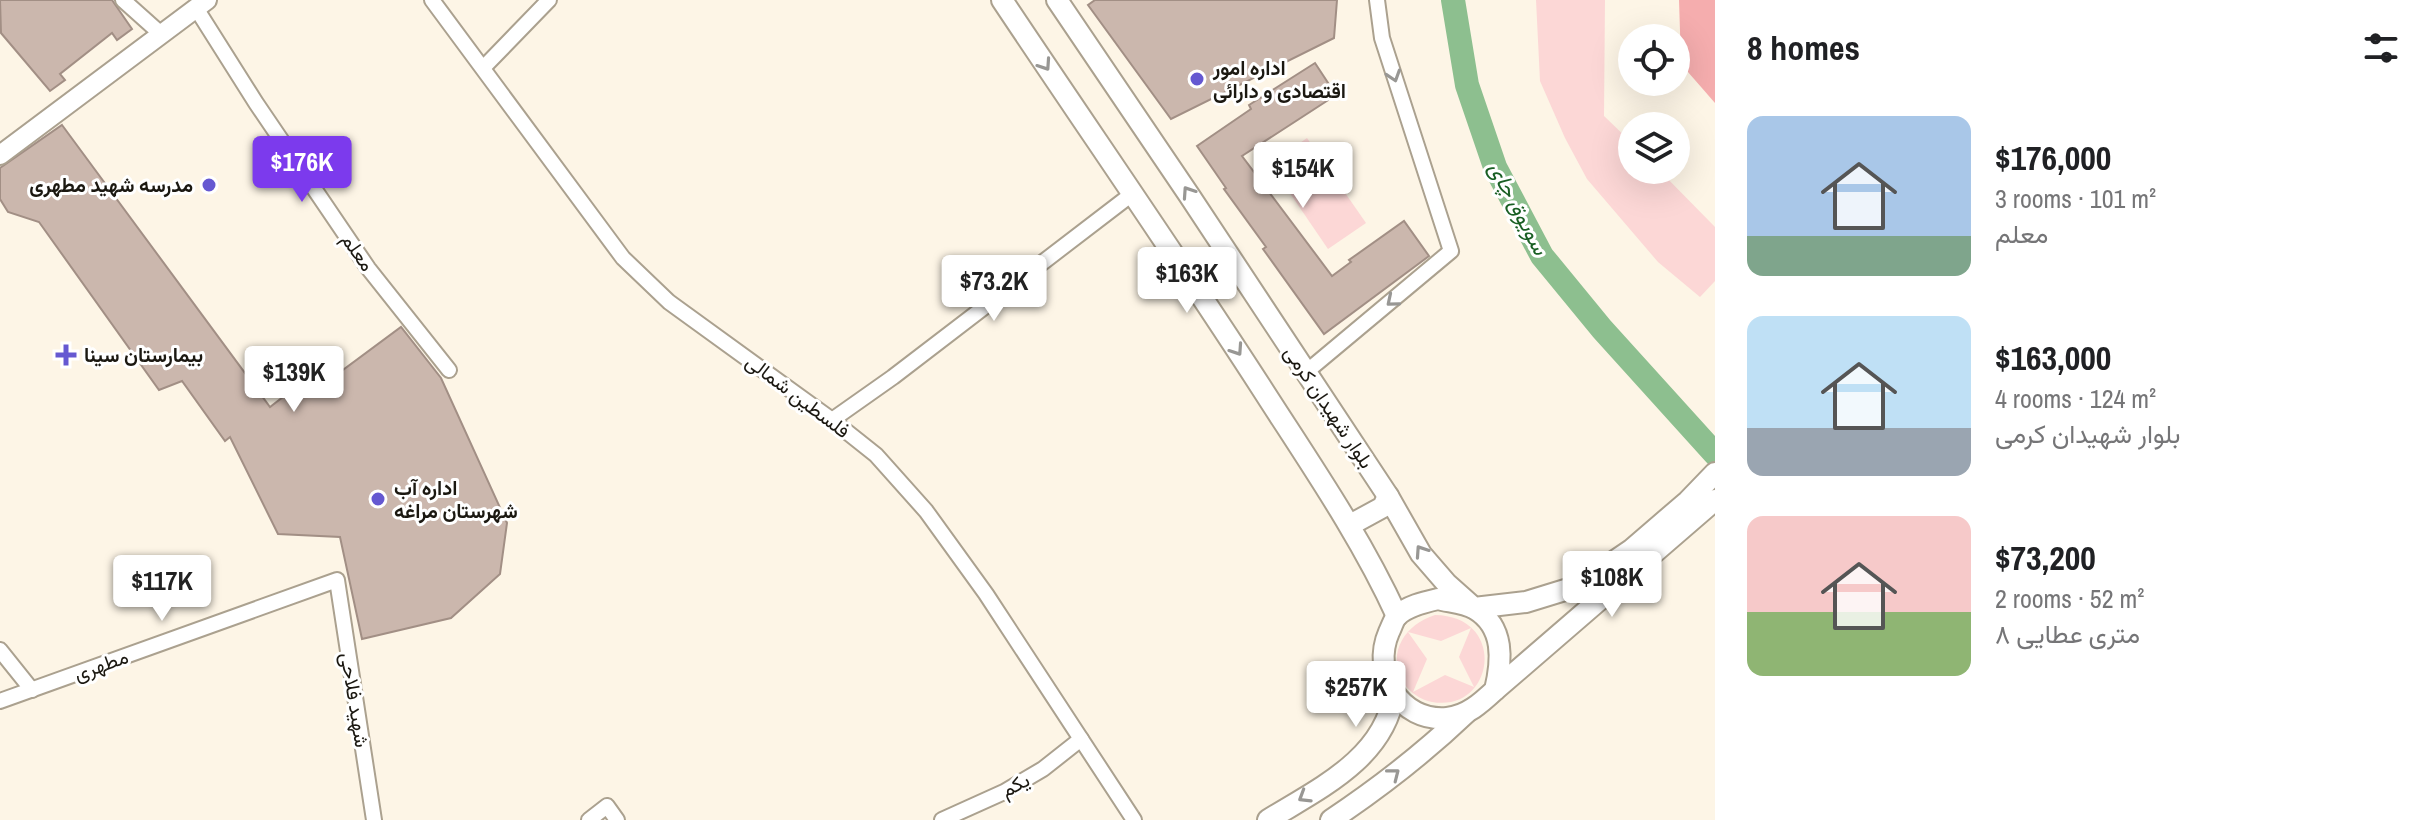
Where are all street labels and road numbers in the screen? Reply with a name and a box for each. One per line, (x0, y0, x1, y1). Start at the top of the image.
street label: معلم (336, 227, 381, 276)
street label: بلوار شهیدان کرمی (1278, 340, 1380, 473)
street label: فلسطین شمالی (741, 348, 856, 444)
street label: مطهری (70, 642, 132, 687)
street label: شهید فلاحی (335, 651, 376, 749)
street label: یکم (996, 766, 1034, 803)

